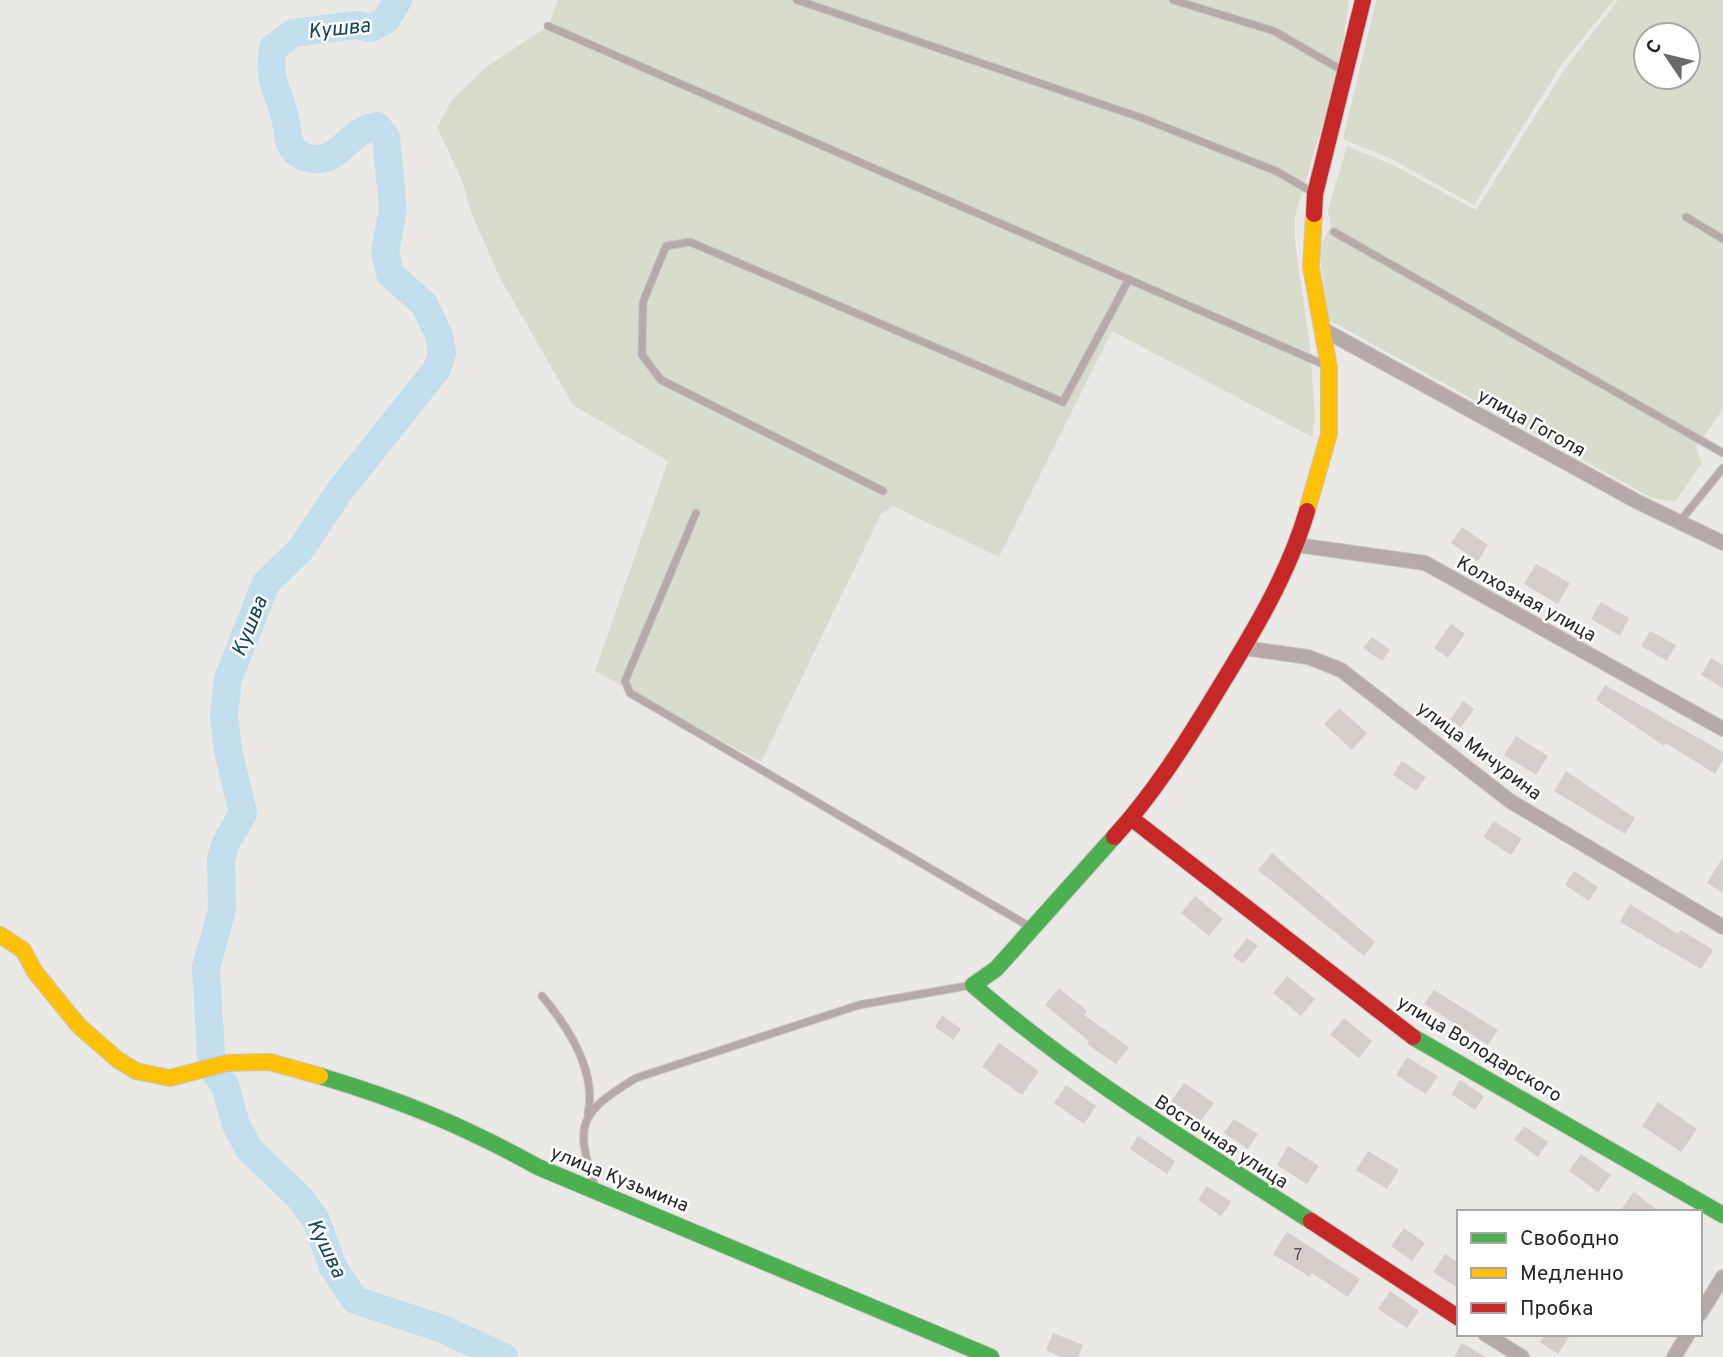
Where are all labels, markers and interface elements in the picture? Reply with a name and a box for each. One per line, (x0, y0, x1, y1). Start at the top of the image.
water label: Кушва (307, 13, 372, 46)
north arrow (1632, 21, 1702, 91)
text: С (1641, 36, 1668, 59)
street label: улица Гоголя (1473, 384, 1589, 463)
street label: Колхозная улица (1452, 551, 1600, 648)
water label: Кушва (226, 592, 275, 661)
street label: улица Мичурина (1412, 697, 1546, 806)
street label: улица Володарского (1392, 991, 1566, 1108)
street label: Восточная улица (1149, 1090, 1292, 1195)
street label: улица Кузьмина (547, 1141, 692, 1218)
legend (1457, 1210, 1702, 1336)
water label: Кушва (300, 1215, 352, 1283)
text: Свободно (1520, 1226, 1619, 1253)
house number: 7 (1294, 1246, 1302, 1266)
text: Медленно (1520, 1261, 1624, 1288)
text: Пробка (1520, 1296, 1593, 1323)

